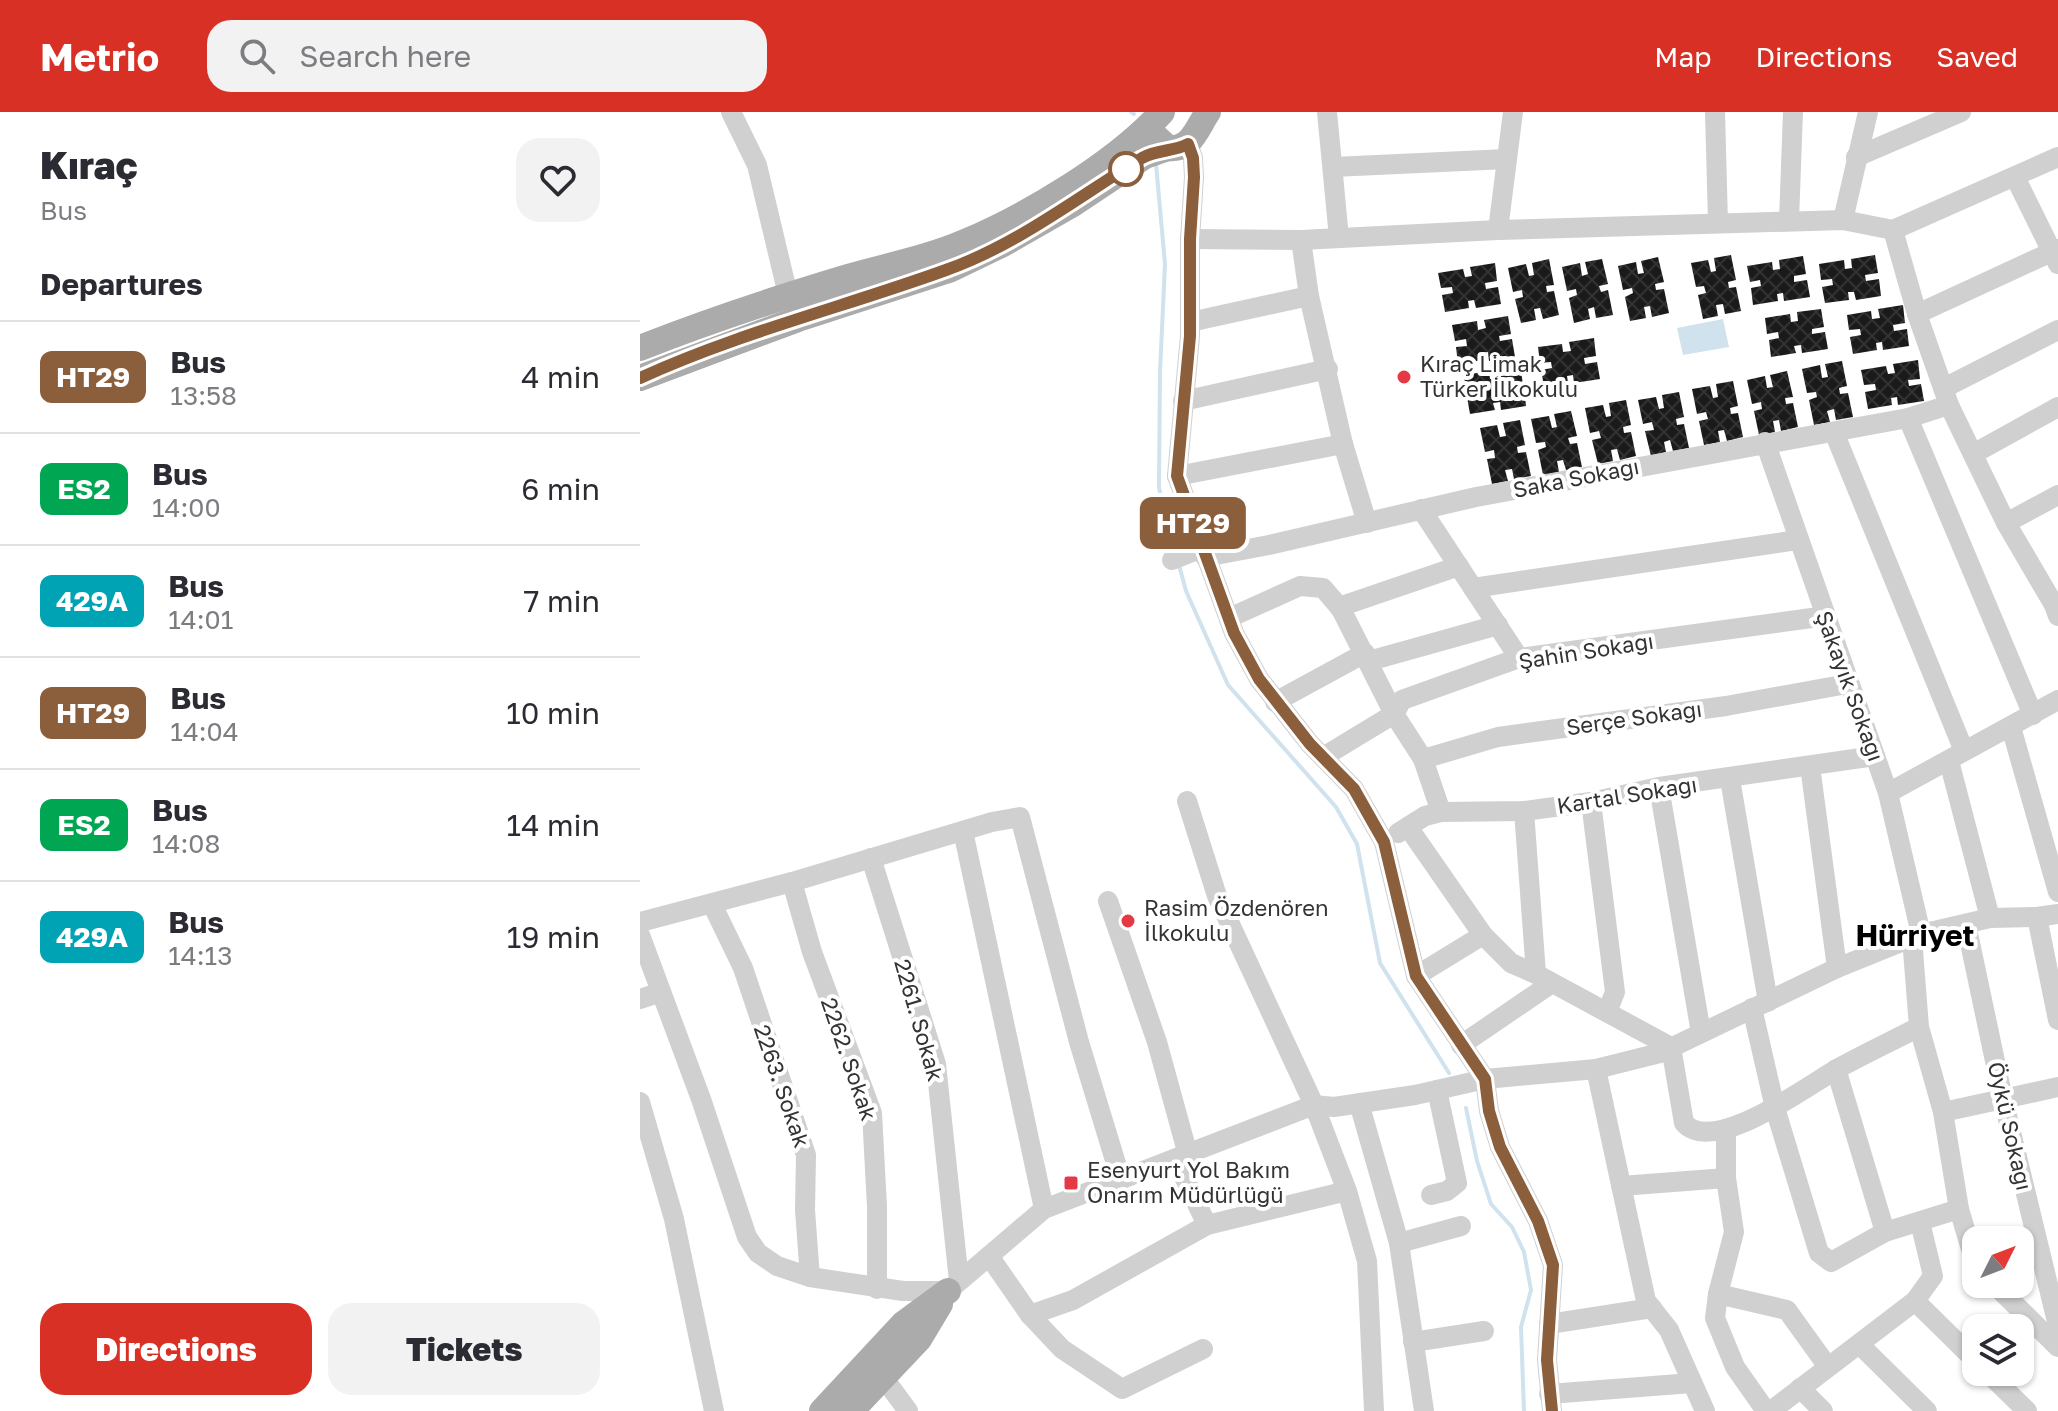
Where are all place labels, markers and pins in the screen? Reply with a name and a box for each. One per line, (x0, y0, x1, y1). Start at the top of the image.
unlabelled marker (1109, 152, 1143, 186)
place label: Kıraç Limak Türker İlkokulu (1420, 350, 1578, 402)
marker: Kıraç Limak Türker İlkokulu (1395, 368, 1413, 386)
place label: Rasim Özdenören İlkokulu (1144, 894, 1329, 946)
marker: Rasim Özdenören İlkokulu (1119, 912, 1137, 930)
place label: Esenyurt Yol Bakım Onarım Müdürlüğü (1087, 1156, 1290, 1208)
marker: Esenyurt Yol Bakım Onarım Müdürlüğü (1062, 1174, 1080, 1192)

